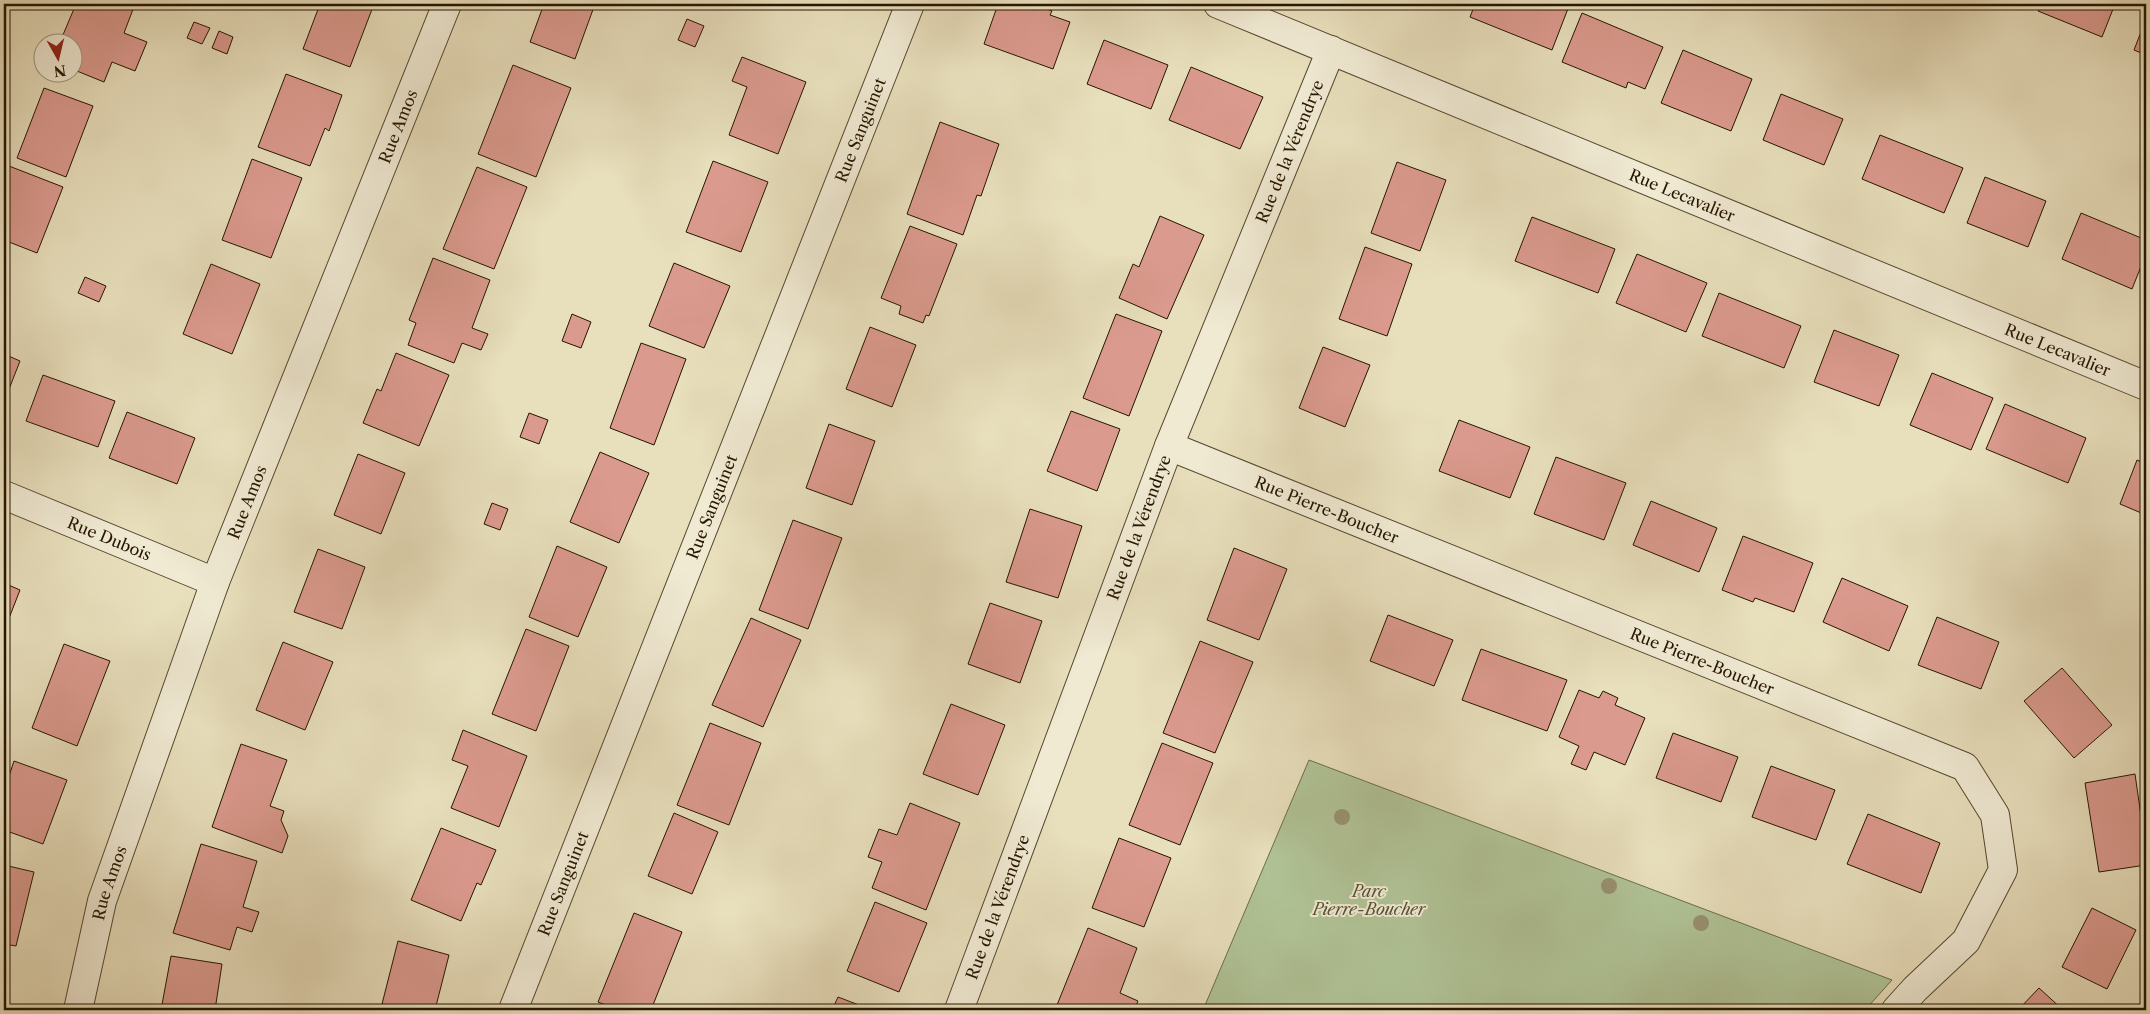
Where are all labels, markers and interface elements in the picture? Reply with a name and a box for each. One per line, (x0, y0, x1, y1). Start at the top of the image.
north arrow (32, 32, 82, 82)
text: N (53, 61, 67, 81)
street label: Rue Sanguinet (831, 75, 890, 185)
street label: Rue de la Vérendrye (1251, 77, 1328, 226)
street label: Rue Amos (374, 87, 422, 166)
street label: Rue Lecavalier (1626, 164, 1738, 226)
street label: Rue Lecavalier (2002, 319, 2114, 380)
street label: Rue Sanguinet (682, 451, 741, 562)
street label: Rue de la Vérendrye (1103, 452, 1175, 603)
street label: Rue Amos (223, 462, 271, 542)
street label: Rue Pierre-Boucher (1252, 472, 1402, 548)
street label: Rue Dubois (64, 512, 154, 565)
street label: Rue Pierre-Boucher (1627, 623, 1778, 699)
street label: Rue Sanguinet (533, 828, 593, 939)
street label: Rue de la Vérendrye (961, 832, 1033, 982)
street label: Rue Amos (88, 843, 131, 922)
park label: Parc Pierre-Boucher (1311, 881, 1427, 919)

